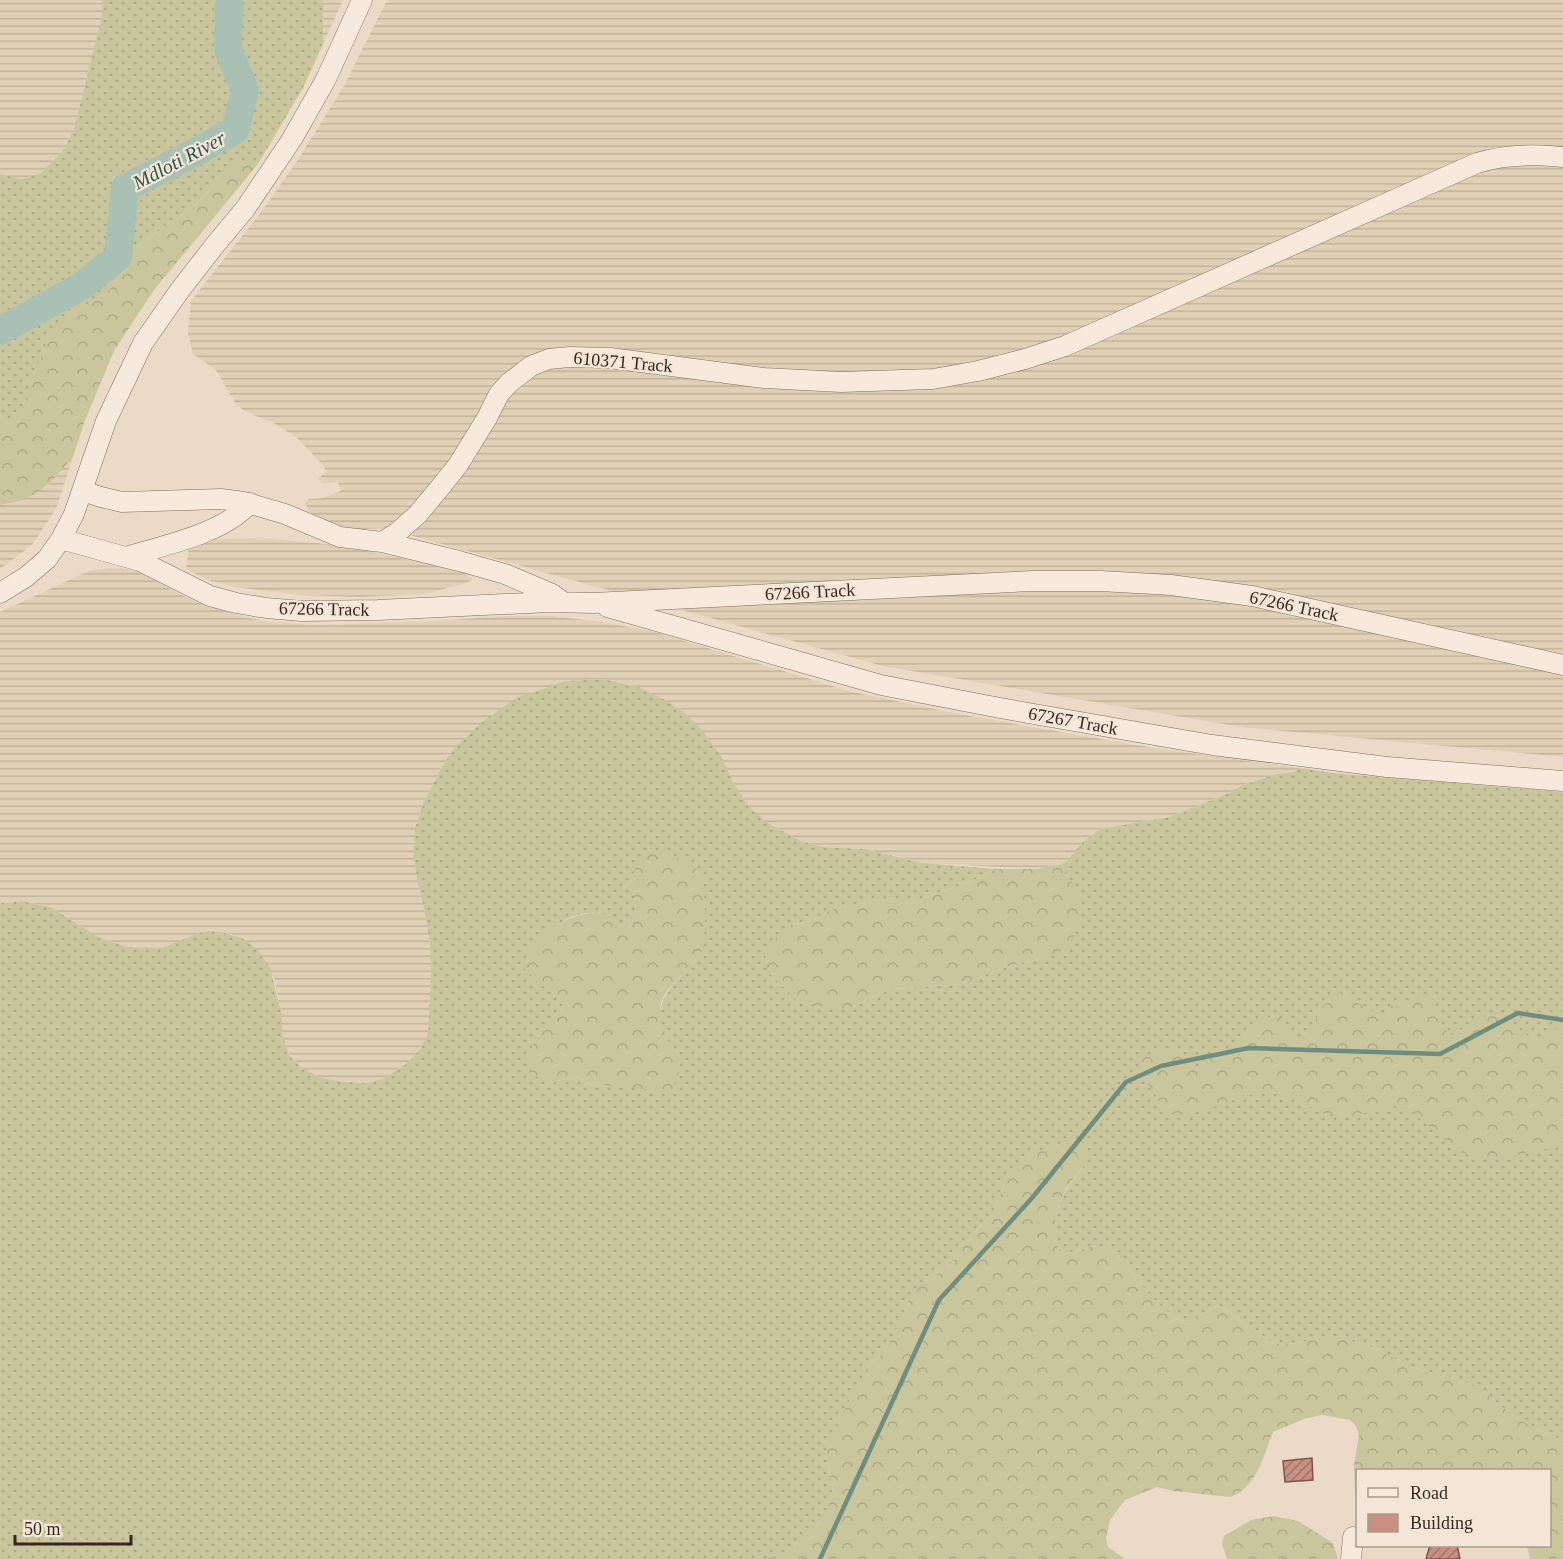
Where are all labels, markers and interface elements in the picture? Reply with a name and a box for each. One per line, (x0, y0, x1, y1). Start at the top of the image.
water label: Mdloti River (128, 126, 229, 194)
street label: 610371 Track (573, 348, 673, 376)
street label: 67266 Track (764, 580, 856, 604)
street label: 67266 Track (1248, 587, 1340, 625)
street label: 67266 Track (279, 598, 369, 620)
street label: 67267 Track (1027, 703, 1119, 739)
legend (1356, 1469, 1551, 1547)
text: Road (1410, 1483, 1448, 1503)
scale bar (15, 1508, 130, 1546)
text: Building (1410, 1513, 1473, 1533)
text: 50 m (24, 1519, 61, 1539)

